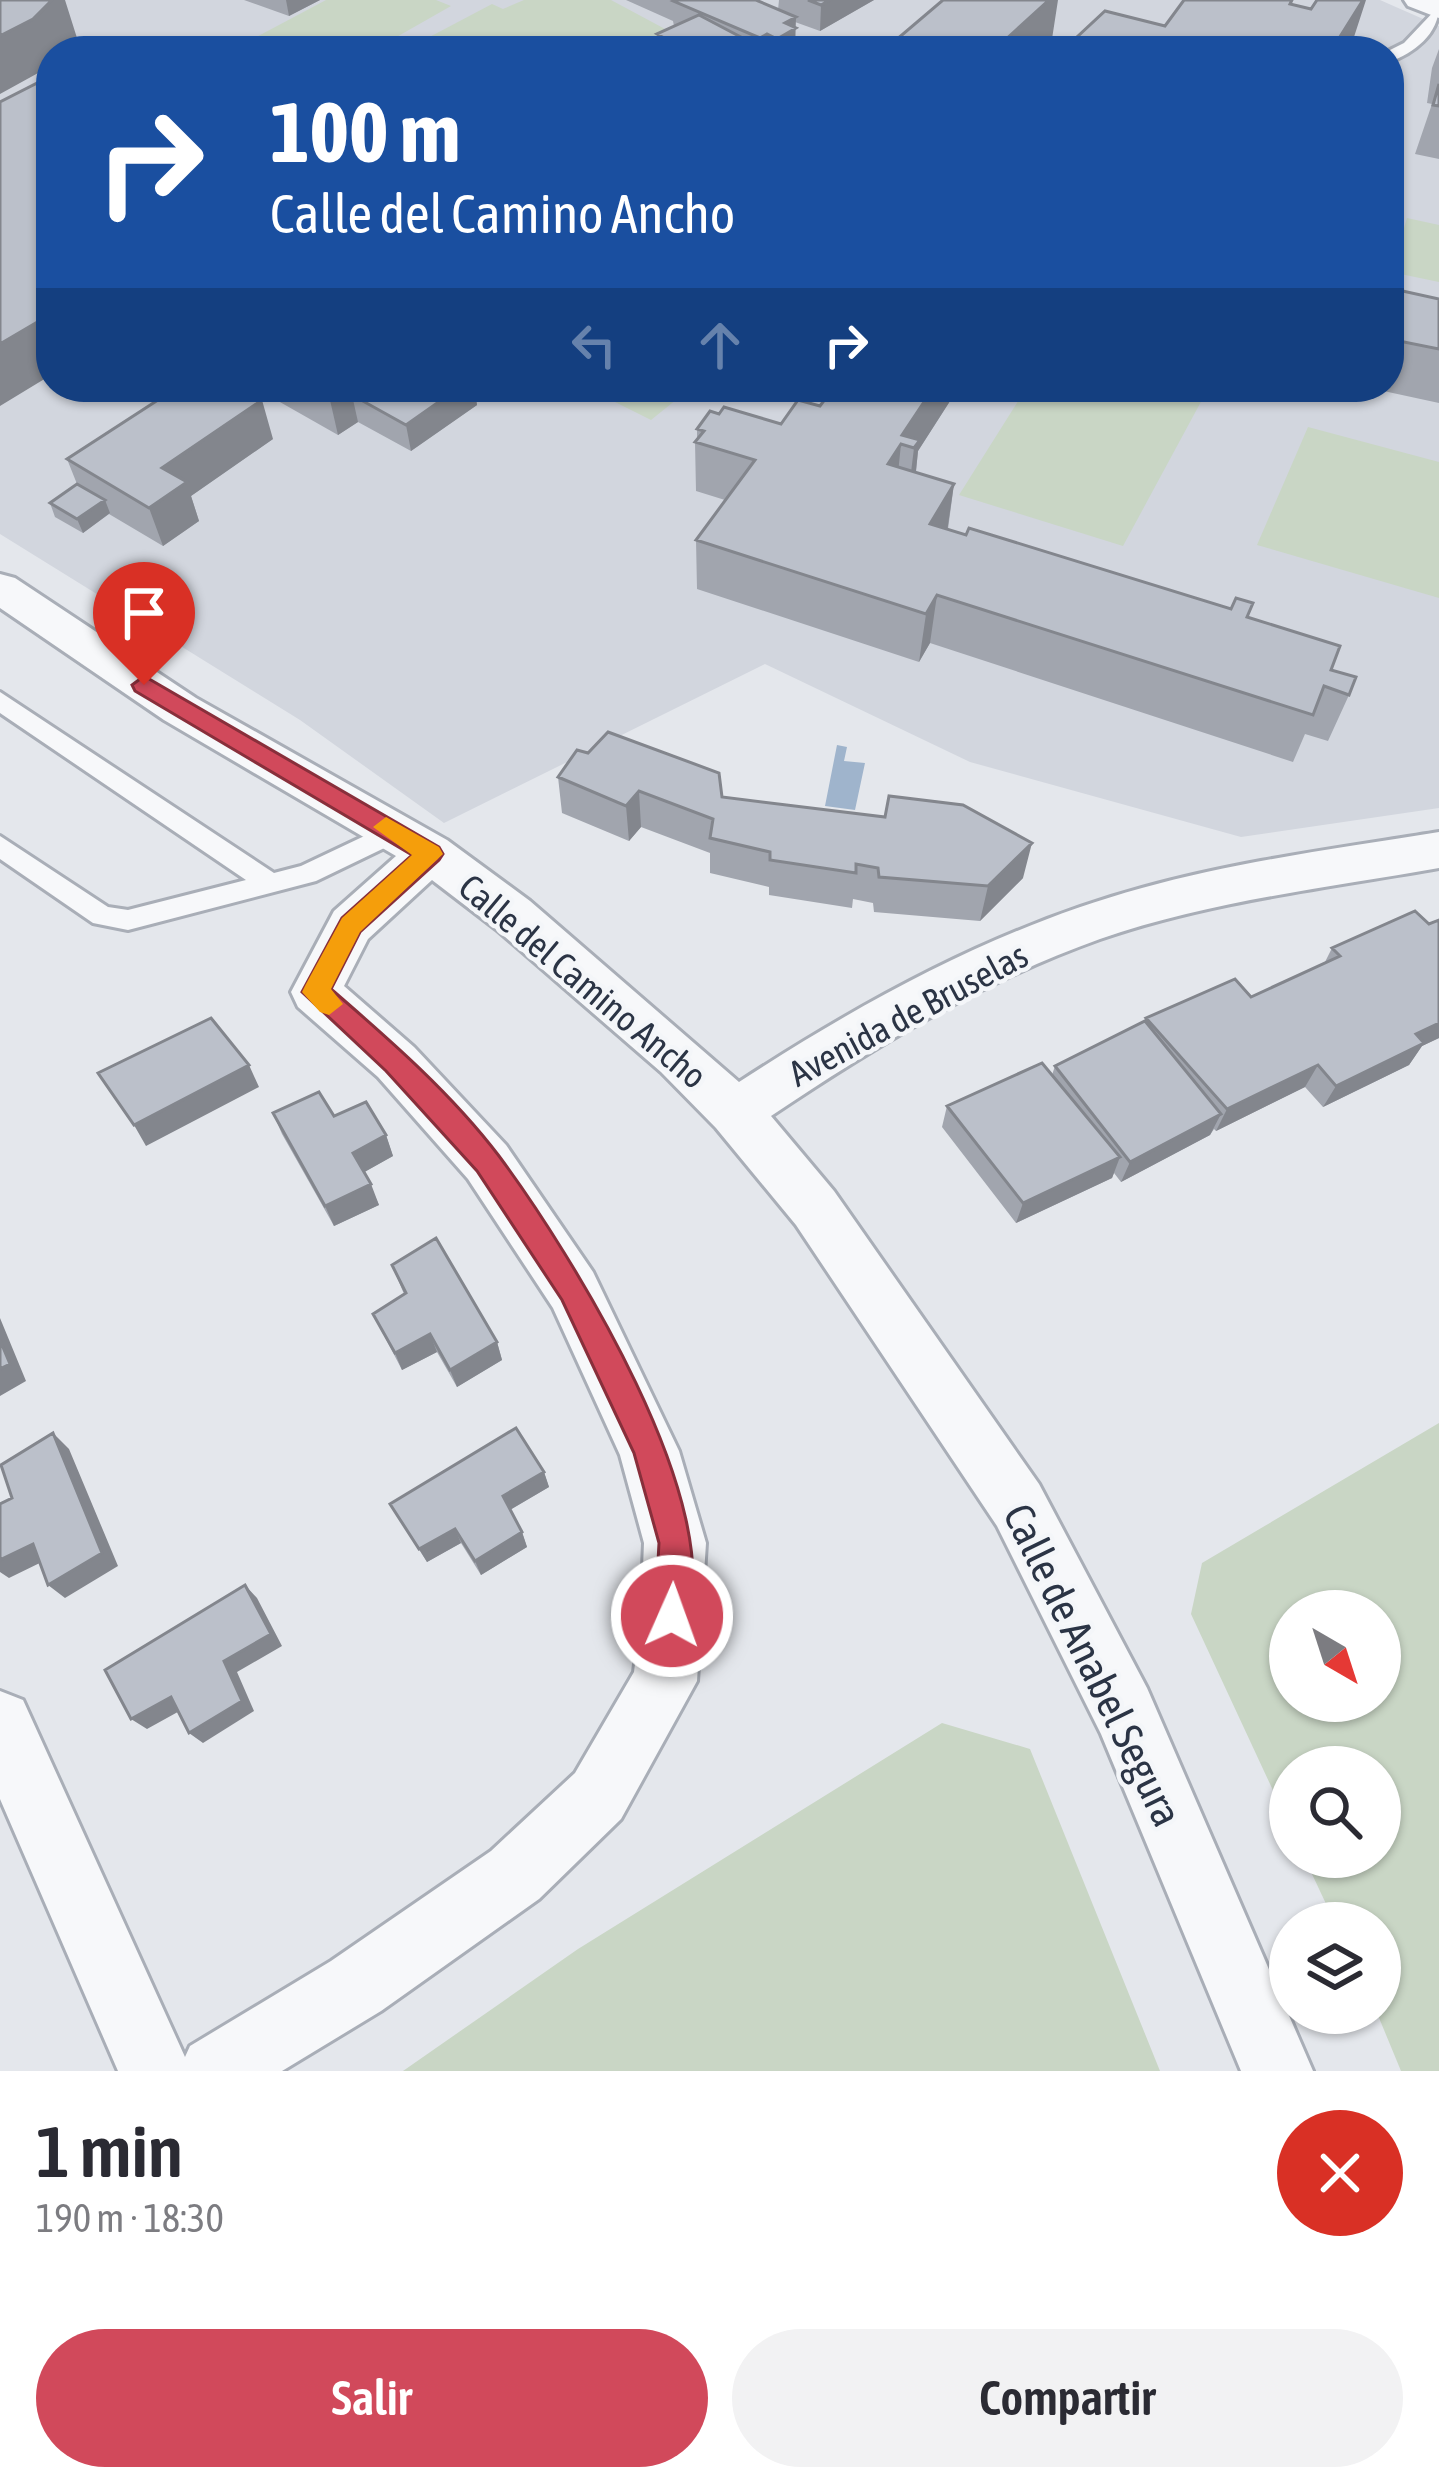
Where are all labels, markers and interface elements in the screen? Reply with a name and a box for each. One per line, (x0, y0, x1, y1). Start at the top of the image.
icon: right (72, 84, 228, 240)
text: 100 m (270, 84, 460, 180)
text: Calle del Camino Ancho (270, 183, 735, 244)
icon: left (561, 312, 627, 378)
icon: ahead (687, 312, 753, 378)
icon: right (813, 312, 879, 378)
pin (93, 562, 195, 685)
icon: arrive (111, 580, 177, 646)
street label: Calle del Camino Ancho (451, 865, 715, 1097)
street label: Avenida de Bruselas (781, 933, 1035, 1095)
street label: Calle de Anabel Segura (994, 1496, 1192, 1834)
position arrow (609, 1553, 735, 1679)
north arrow (1269, 1590, 1401, 1722)
map controls (1269, 1590, 1401, 2034)
button: search (1269, 1746, 1401, 1878)
button: layers (1269, 1902, 1401, 2034)
text: 1 min (36, 2110, 183, 2192)
button: close (1277, 2110, 1403, 2236)
text: 190 m · 18:30 (36, 2196, 224, 2240)
button: Salir (36, 2329, 708, 2467)
button: Compartir (732, 2329, 1403, 2467)

